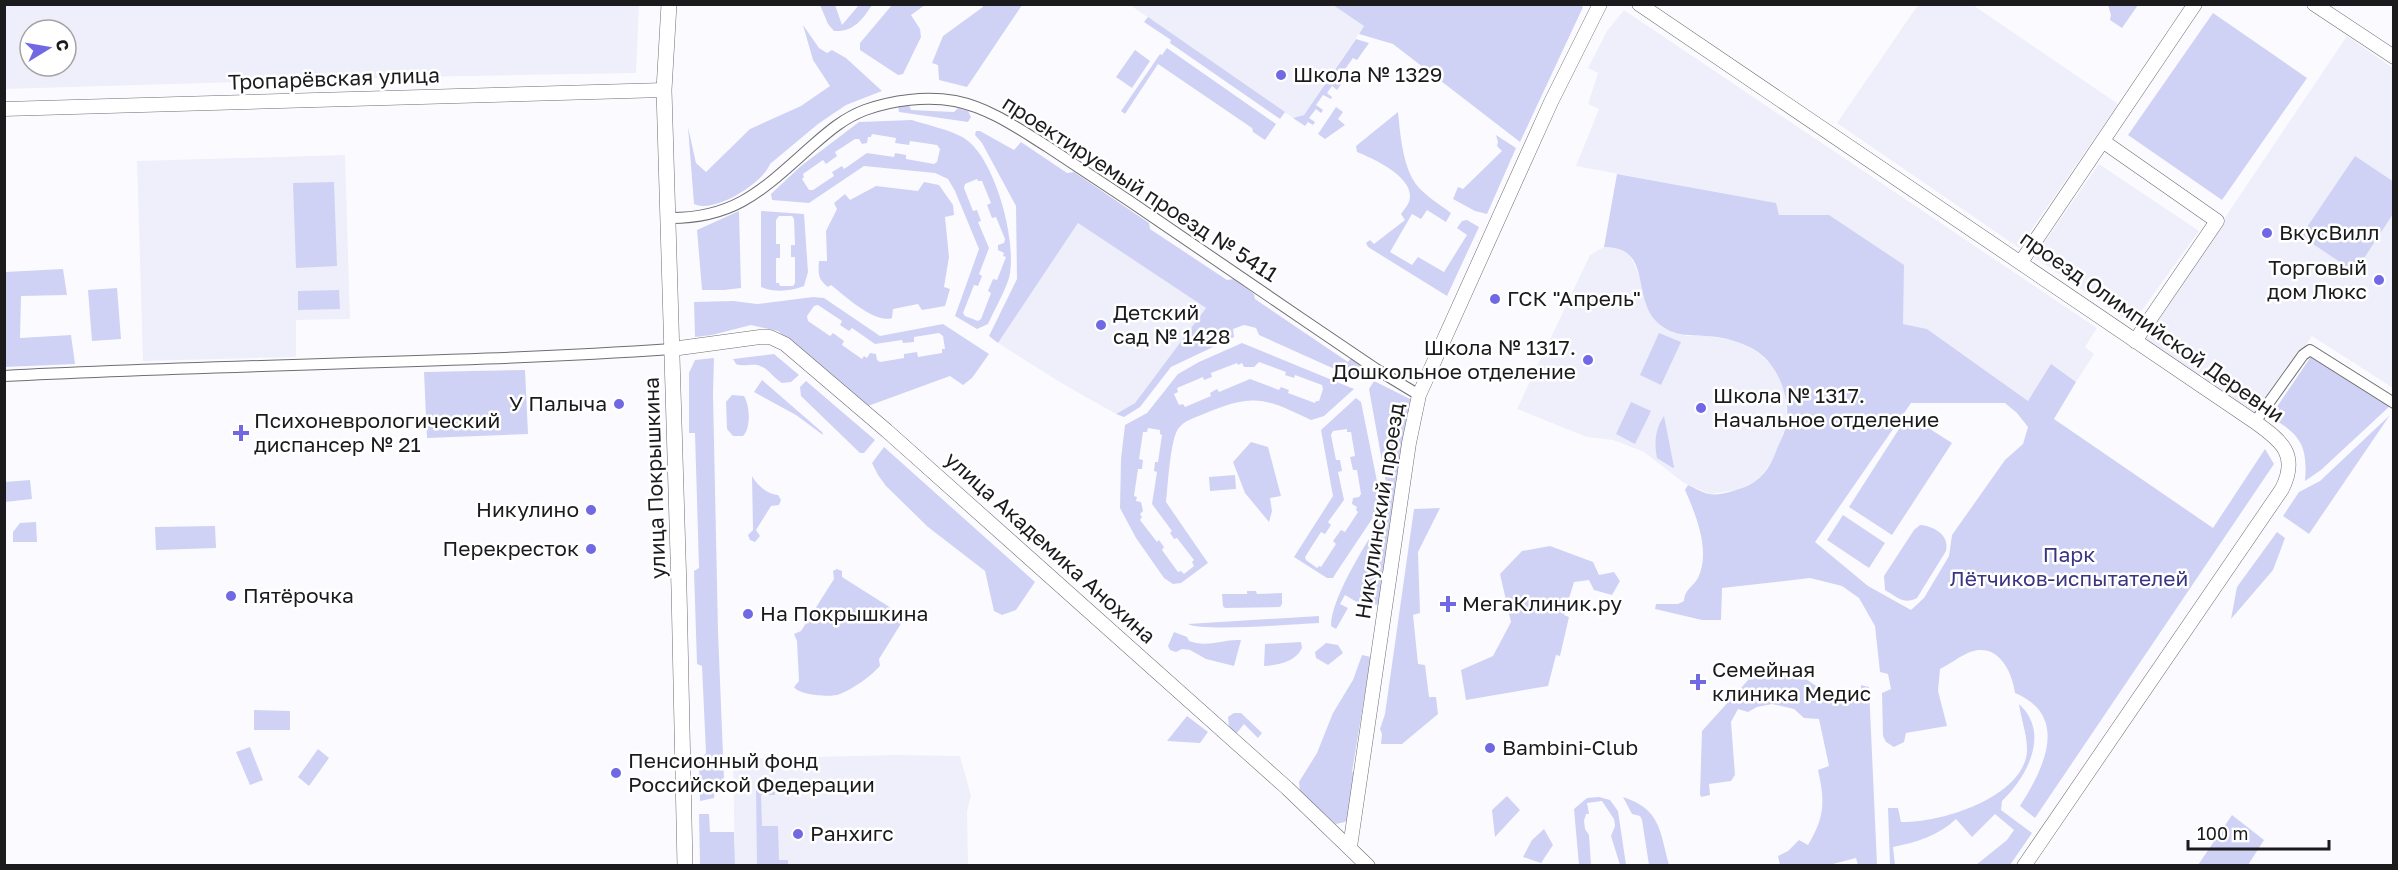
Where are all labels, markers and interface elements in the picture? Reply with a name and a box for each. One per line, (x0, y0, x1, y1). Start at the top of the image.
north arrow (18, 18, 78, 78)
text: С (52, 38, 74, 53)
street label: Тропарёвская улица (228, 61, 440, 95)
place label: Школа № 1329 (1293, 61, 1442, 87)
marker: Школа № 1329 (1274, 68, 1288, 82)
street label: проектируемый проезд № 5411 (998, 89, 1283, 287)
place label: ВкусВилл (2279, 219, 2380, 245)
street label: проезд Олимпийской Деревни (2016, 225, 2290, 428)
marker: ВкусВилл (2260, 226, 2274, 240)
place label: Торговый дом Люкс (2267, 254, 2367, 304)
marker: Торговый дом Люкс (2372, 273, 2386, 287)
place label: ГСК "Апрель" (1507, 285, 1641, 311)
marker: ГСК "Апрель" (1488, 292, 1502, 306)
place label: Детский сад № 1428 (1113, 299, 1231, 349)
marker: Детский сад № 1428 (1094, 318, 1108, 332)
place label: Школа № 1317. Дошкольное отделение (1332, 334, 1576, 384)
marker: Школа № 1317. Дошкольное отделение (1581, 353, 1595, 367)
street label: улица Покрышкина (637, 377, 671, 579)
place label: Школа № 1317. Начальное отделение (1713, 382, 1939, 432)
place label: У Палыча (509, 390, 607, 416)
marker: У Палыча (612, 397, 626, 411)
street label: Никулинский проезд (1349, 401, 1409, 621)
marker: Школа № 1317. Начальное отделение (1694, 401, 1708, 415)
place label: Психоневрологический диспансер № 21 (254, 407, 500, 457)
marker: Психоневрологический диспансер № 21 (232, 424, 250, 442)
street label: улица Академика Анохина (940, 446, 1161, 649)
place label: Никулино (476, 496, 579, 522)
marker: Никулино (584, 503, 598, 517)
place label: Перекресток (443, 535, 579, 561)
park label: Парк Лётчиков-испытателей (1950, 541, 2188, 591)
marker: Перекресток (584, 542, 598, 556)
place label: Пятёрочка (243, 582, 354, 608)
marker: Пятёрочка (224, 589, 238, 603)
place label: МегаКлиник.ру (1462, 590, 1622, 616)
marker: МегаКлиник.ру (1439, 595, 1457, 613)
place label: На Покрышкина (760, 600, 928, 626)
marker: На Покрышкина (741, 607, 755, 621)
place label: Семейная клиника Медис (1712, 656, 1871, 706)
marker: Семейная клиника Медис (1689, 673, 1707, 691)
place label: Bambini-Club (1502, 734, 1638, 760)
marker: Bambini-Club (1483, 741, 1497, 755)
place label: Пенсионный фонд Российской Федерации (628, 747, 875, 797)
marker: Пенсионный фонд Российской Федерации (609, 766, 623, 780)
scale bar (2188, 813, 2329, 851)
place label: Ранхигс (810, 820, 894, 846)
text: 100 m (2197, 822, 2248, 844)
marker: Ранхигс (791, 827, 805, 841)

